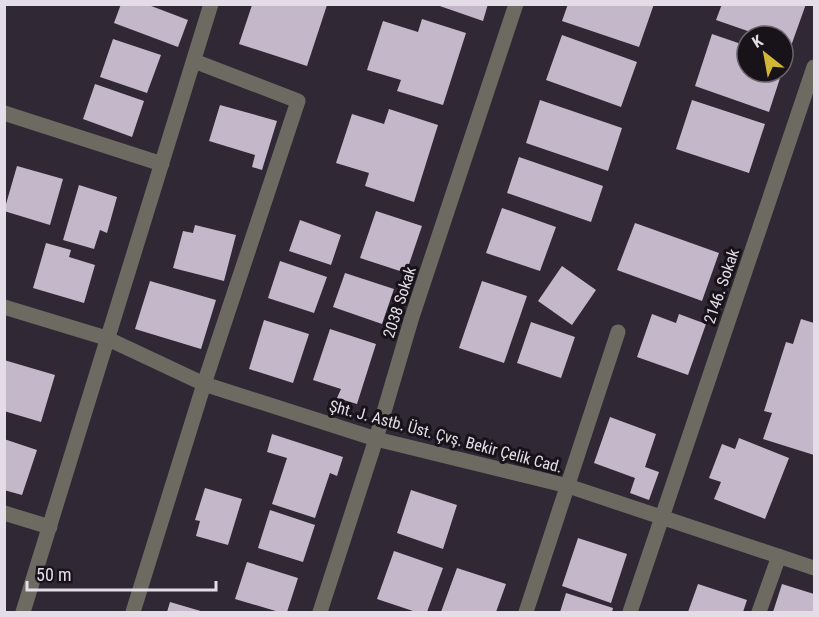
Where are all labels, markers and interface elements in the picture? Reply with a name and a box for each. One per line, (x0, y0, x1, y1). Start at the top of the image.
north arrow (735, 24, 795, 84)
text: K (749, 31, 766, 52)
street label: 2146. Sokak (700, 246, 743, 326)
street label: 2038 Sokak (379, 263, 420, 340)
street label: Şht. J. Astb. Üst. Çvş. Bekir Çelik Cad. (327, 396, 565, 477)
scale bar (27, 554, 216, 592)
text: 50 m (36, 564, 71, 585)

